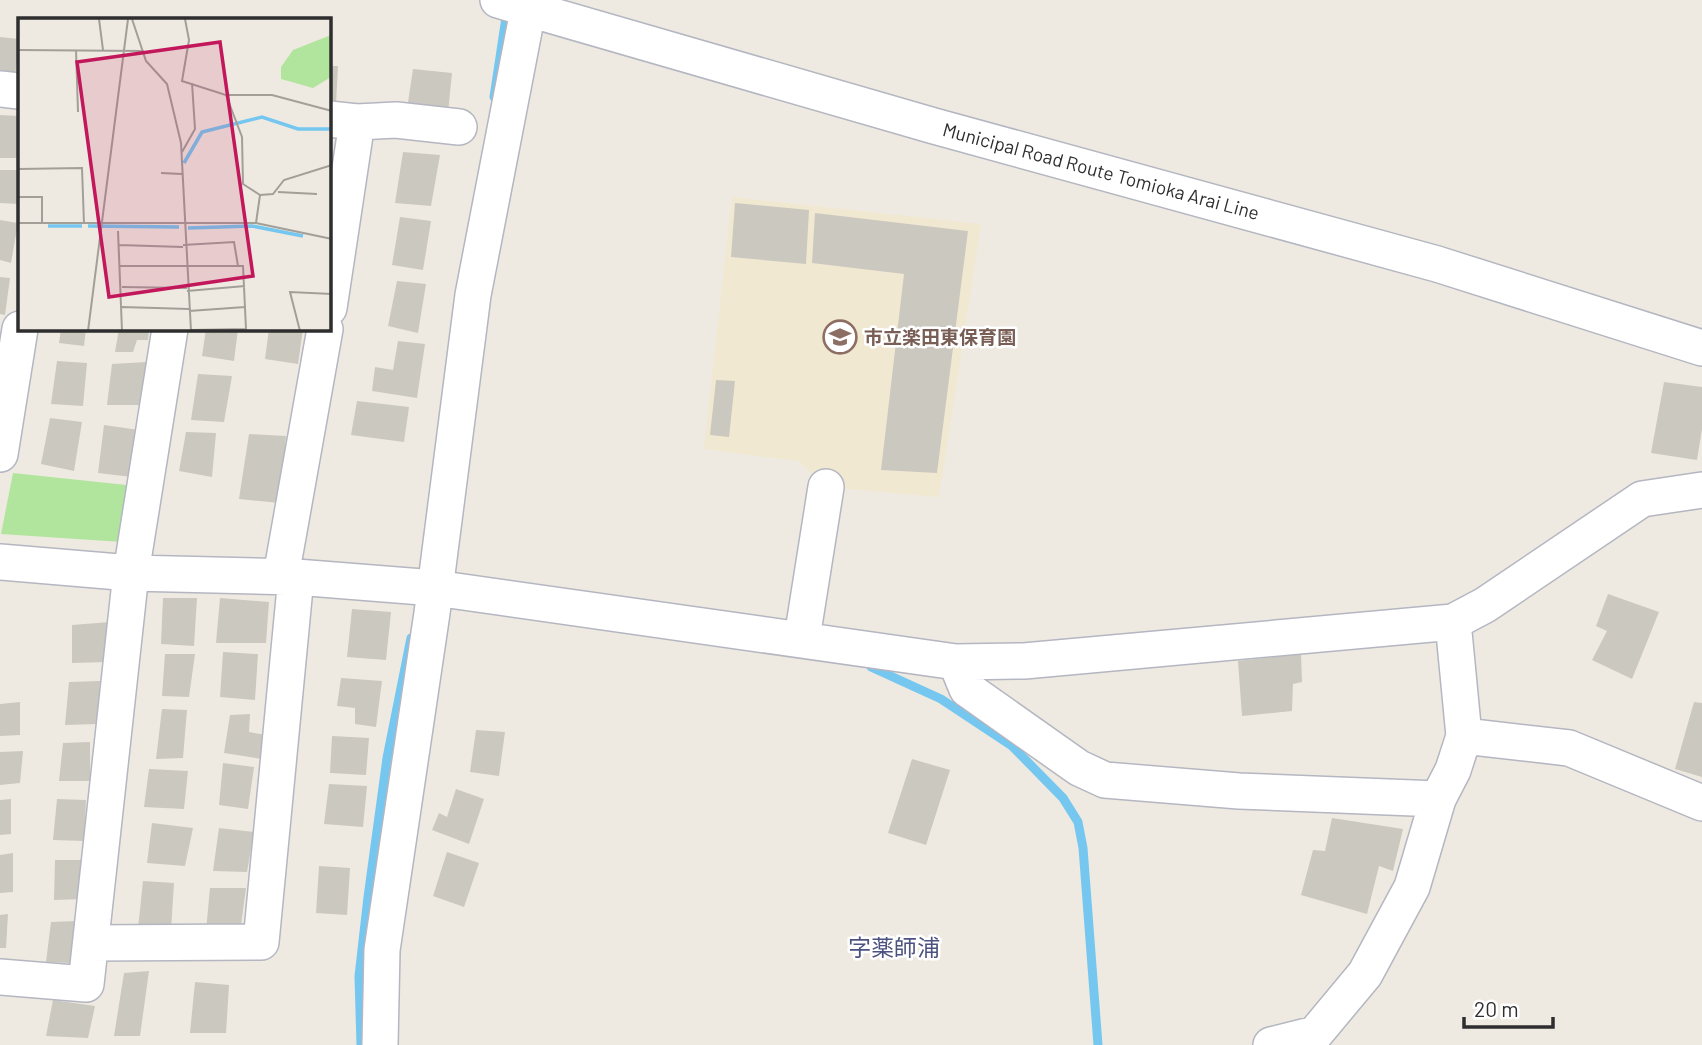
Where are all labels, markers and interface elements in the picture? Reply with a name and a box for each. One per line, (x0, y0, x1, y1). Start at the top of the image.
inset map (18, 18, 331, 331)
street label: Municipal Road Route Tomioka Arai Line (940, 117, 1262, 224)
school or university icon: 市立楽田東保育園 (821, 318, 859, 356)
place label: 市立楽田東保育園 (864, 325, 1016, 348)
district label: 字薬師浦 (848, 933, 940, 961)
scale bar (1464, 986, 1553, 1030)
text: 20 m (1474, 996, 1519, 1021)

